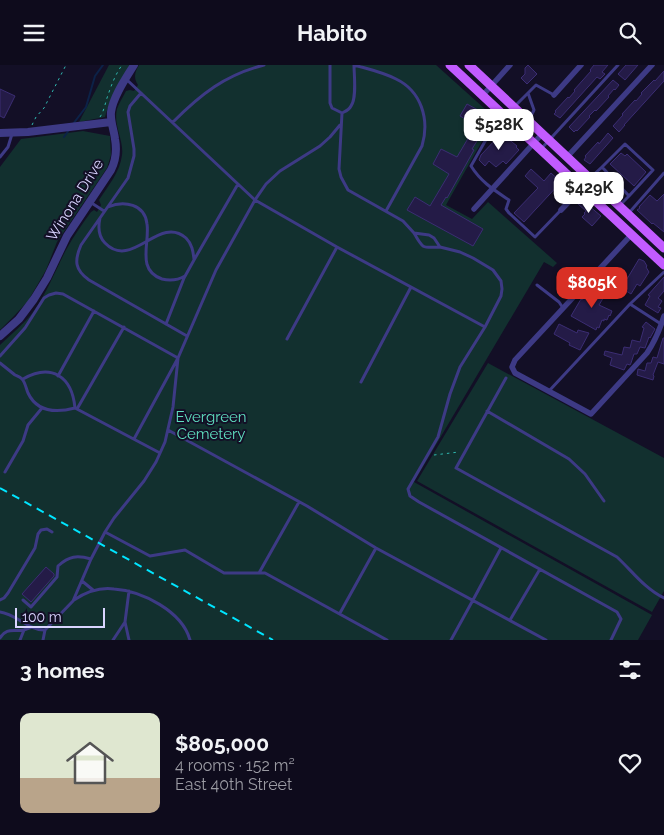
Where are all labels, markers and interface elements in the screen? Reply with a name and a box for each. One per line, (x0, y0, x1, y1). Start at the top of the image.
icon: menu (20, 19, 48, 47)
icon: search (616, 19, 644, 47)
text: Habito (297, 20, 367, 46)
pin: $528K (464, 109, 534, 151)
text: $528K (475, 115, 523, 134)
street label: Winona Drive (43, 156, 107, 244)
pin: $429K (554, 171, 624, 214)
text: $429K (565, 178, 613, 197)
pin: $805K (557, 267, 627, 309)
text: $805K (567, 273, 617, 292)
park label: Evergreen Cemetery (175, 408, 247, 443)
scale bar (15, 605, 105, 628)
text: 100 m (22, 609, 62, 625)
icon: filters (616, 656, 644, 684)
text: 3 homes (20, 658, 105, 683)
text: $805,000 (175, 731, 269, 756)
icon: home (60, 733, 120, 793)
icon: heart (616, 749, 644, 777)
text: 4 rooms · 152 m² (175, 756, 295, 775)
text: East 40th Street (175, 775, 292, 794)

